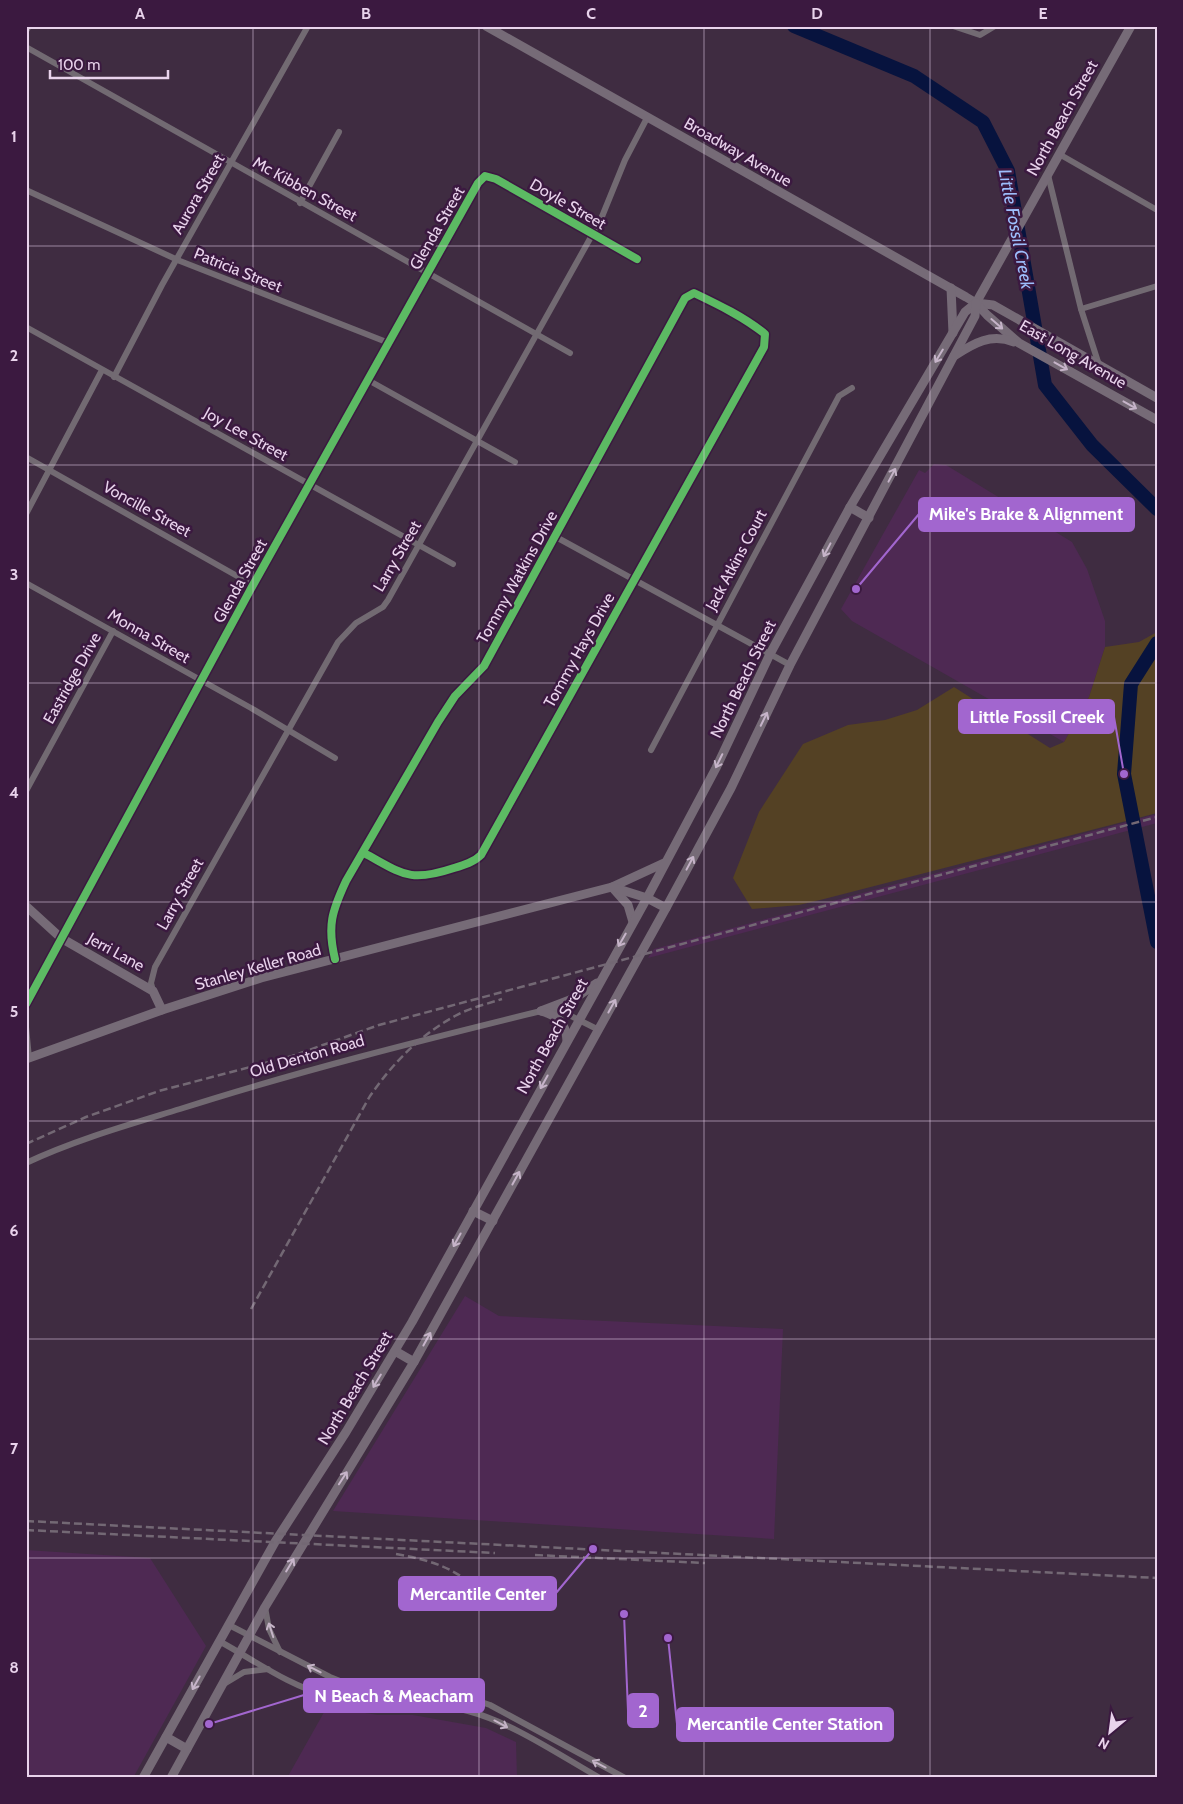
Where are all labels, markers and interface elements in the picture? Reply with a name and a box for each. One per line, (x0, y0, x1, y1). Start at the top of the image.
text: A (135, 4, 145, 23)
text: B (361, 4, 371, 23)
text: C (586, 4, 596, 23)
text: D (811, 4, 823, 23)
text: E (1038, 4, 1048, 23)
scale bar (50, 48, 168, 80)
text: 100 m (58, 56, 100, 74)
street label: North Beach Street (1023, 57, 1102, 179)
street label: Broadway Avenue (681, 114, 795, 190)
text: 1 (11, 127, 17, 146)
street label: Aurora Street (168, 150, 229, 237)
street label: Mc Kibben Street (250, 153, 361, 226)
water label: Little Fossil Creek (994, 167, 1039, 292)
street label: Doyle Street (527, 175, 610, 234)
street label: Glenda Street (406, 183, 469, 273)
street label: Patricia Street (191, 244, 285, 297)
street label: East Long Avenue (1016, 316, 1130, 392)
one-way arrow (990, 318, 1003, 330)
text: 2 (10, 346, 18, 365)
one-way arrow (933, 349, 943, 363)
one-way arrow (1054, 361, 1069, 371)
one-way arrow (1122, 400, 1137, 410)
street label: Joy Lee Street (200, 403, 292, 465)
one-way arrow (888, 468, 897, 483)
street label: Voncille Street (100, 477, 195, 541)
callout: Mike's Brake & Alignment (919, 498, 1134, 531)
text: Mike's Brake & Alignment (929, 503, 1123, 525)
street label: Jack Atkins Court (701, 506, 771, 615)
street label: Tommy Watkins Drive (473, 507, 561, 647)
street label: Larry Street (369, 517, 425, 595)
street label: Glenda Street (209, 535, 271, 626)
one-way arrow (821, 543, 831, 557)
text: 3 (10, 565, 18, 584)
street label: Tommy Hays Drive (540, 589, 618, 711)
street label: Monna Street (104, 605, 194, 668)
street label: North Beach Street (706, 616, 780, 741)
street label: Eastridge Drive (39, 629, 105, 727)
callout: Little Fossil Creek (959, 700, 1114, 733)
text: Little Fossil Creek (969, 706, 1105, 728)
one-way arrow (760, 712, 770, 727)
one-way arrow (714, 753, 723, 768)
text: 4 (9, 783, 19, 802)
street label: Larry Street (153, 854, 208, 933)
one-way arrow (685, 856, 695, 871)
street label: Jerri Lane (83, 928, 148, 975)
one-way arrow (617, 932, 627, 946)
street label: Stanley Keller Road (193, 940, 323, 994)
street label: North Beach Street (513, 975, 592, 1097)
one-way arrow (607, 998, 617, 1013)
text: 5 (10, 1002, 18, 1021)
street label: Old Denton Road (248, 1031, 366, 1081)
one-way arrow (539, 1074, 548, 1089)
one-way arrow (511, 1171, 521, 1186)
text: 6 (10, 1221, 19, 1240)
one-way arrow (452, 1232, 462, 1247)
street label: North Beach Street (314, 1327, 397, 1448)
one-way arrow (423, 1332, 432, 1347)
one-way arrow (372, 1374, 382, 1388)
text: 7 (10, 1439, 19, 1458)
one-way arrow (338, 1471, 348, 1485)
one-way arrow (285, 1557, 295, 1572)
callout: Mercantile Center (399, 1577, 556, 1610)
text: Mercantile Center (410, 1583, 546, 1605)
one-way arrow (265, 1623, 275, 1639)
text: 8 (9, 1658, 19, 1677)
one-way arrow (306, 1664, 321, 1674)
one-way arrow (190, 1676, 200, 1690)
callout: N Beach & Meacham (304, 1679, 484, 1712)
text: N Beach & Meacham (314, 1685, 474, 1707)
callout: 2 (628, 1694, 658, 1727)
text: 2 (638, 1700, 648, 1722)
north arrow (1086, 1706, 1136, 1756)
callout: Mercantile Center Station (677, 1708, 893, 1741)
text: Mercantile Center Station (687, 1713, 883, 1735)
one-way arrow (494, 1719, 509, 1729)
text: N (1095, 1733, 1112, 1754)
one-way arrow (592, 1758, 607, 1768)

